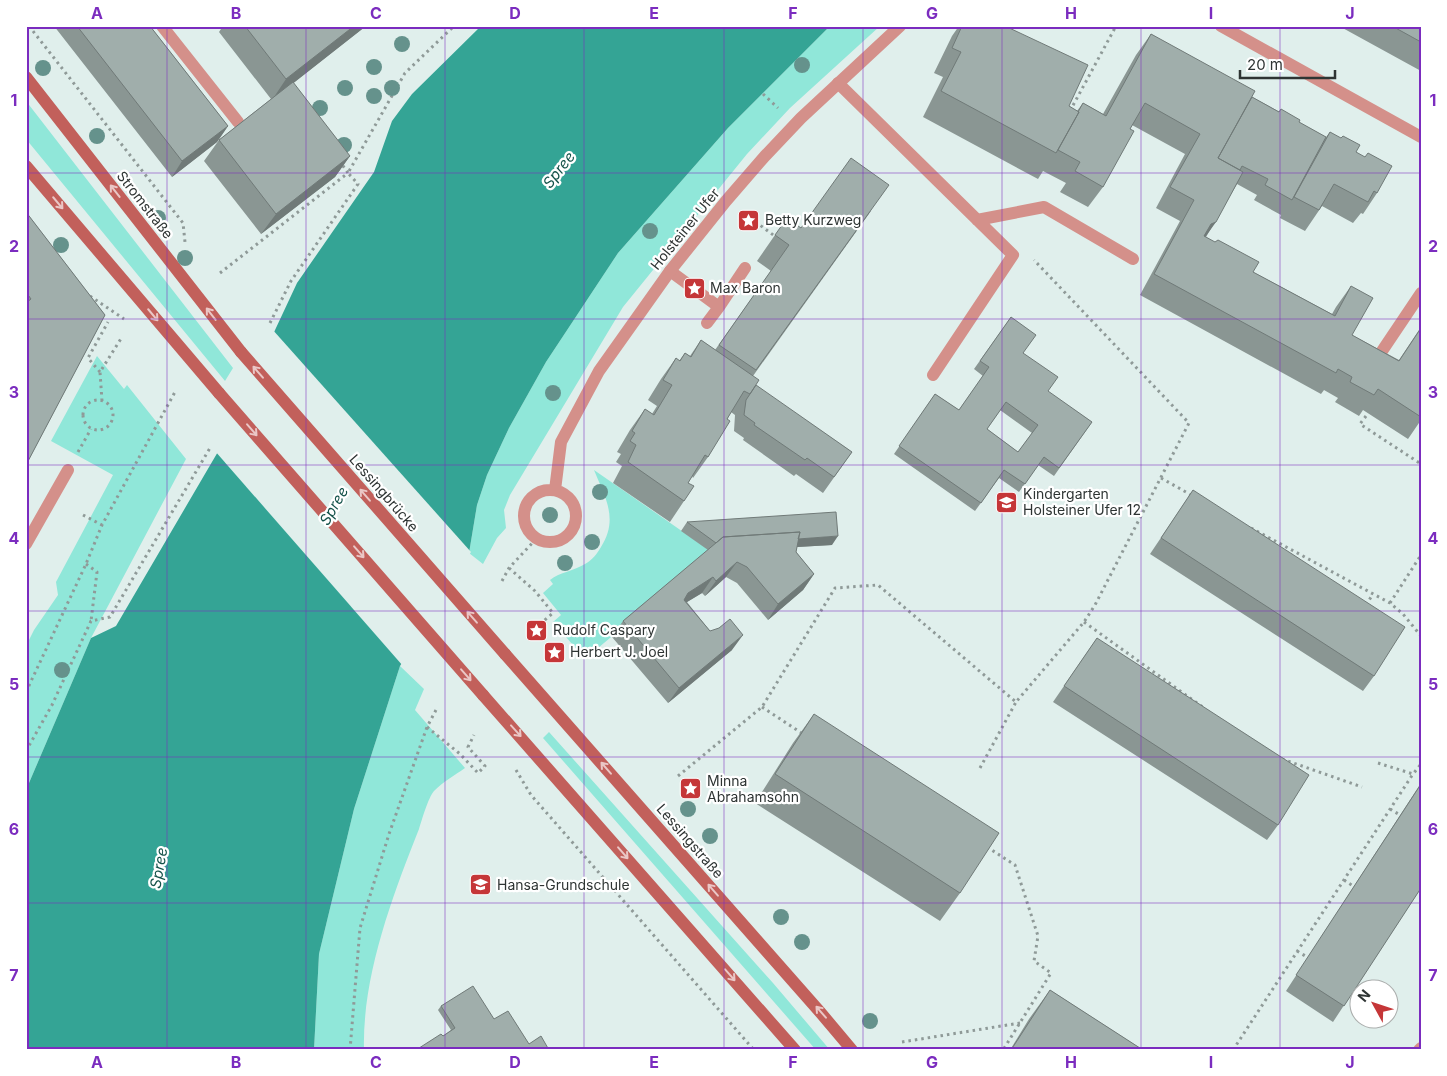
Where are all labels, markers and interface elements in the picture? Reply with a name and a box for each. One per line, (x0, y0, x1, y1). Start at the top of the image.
text: A (91, 3, 103, 23)
text: B (231, 3, 241, 23)
text: C (370, 3, 382, 23)
text: D (509, 3, 521, 23)
text: E (649, 3, 659, 23)
text: F (788, 3, 798, 23)
text: G (926, 3, 938, 23)
text: H (1065, 3, 1077, 23)
text: I (1209, 3, 1213, 23)
text: J (1345, 3, 1355, 23)
scale bar (1240, 48, 1334, 80)
text: 20 m (1247, 55, 1283, 74)
text: 1 (11, 90, 17, 110)
text: 1 (1430, 90, 1436, 110)
water label: Spree (538, 147, 579, 192)
street label: Stromstraße (114, 167, 177, 242)
one-way arrow (110, 185, 121, 198)
street label: Holsteiner Ufer (647, 185, 723, 273)
one-way arrow (52, 196, 63, 209)
place icon: Betty Kurzweg (737, 208, 761, 232)
place label: Betty Kurzweg (765, 211, 861, 228)
text: 2 (9, 236, 19, 256)
text: 2 (1428, 236, 1438, 256)
place icon: Max Baron (682, 276, 706, 300)
place label: Max Baron (710, 279, 781, 296)
one-way arrow (147, 308, 158, 321)
one-way arrow (205, 308, 216, 321)
one-way arrow (253, 366, 264, 379)
text: 3 (9, 382, 19, 402)
text: 3 (1428, 382, 1438, 402)
one-way arrow (246, 424, 257, 437)
street label: Lessingbrücke (346, 451, 423, 535)
water label: Spree (315, 483, 352, 528)
place label: Kindergarten Holsteiner Ufer 12 (1023, 485, 1141, 518)
one-way arrow (360, 488, 371, 501)
school or university icon: Kindergarten Holsteiner Ufer 12 (995, 490, 1019, 514)
text: 4 (9, 528, 20, 548)
text: 4 (1428, 528, 1439, 548)
one-way arrow (353, 546, 364, 559)
one-way arrow (467, 611, 478, 624)
place icon: Rudolf Caspary (525, 618, 549, 642)
place label: Rudolf Caspary (553, 621, 655, 638)
place icon: Herbert J. Joel (542, 640, 566, 664)
place label: Herbert J. Joel (570, 643, 668, 660)
one-way arrow (460, 668, 471, 681)
text: 5 (9, 674, 19, 694)
text: 5 (1428, 674, 1438, 694)
one-way arrow (510, 724, 522, 737)
one-way arrow (600, 762, 612, 775)
place label: Minna Abrahamsohn (707, 772, 799, 805)
place icon: Minna Abrahamsohn (679, 777, 703, 801)
street label: Lessingstraße (653, 800, 727, 881)
text: 6 (9, 819, 19, 839)
text: 6 (1428, 819, 1438, 839)
water label: Spree (146, 846, 171, 890)
one-way arrow (617, 846, 628, 859)
school or university icon: Hansa-Grundschule (469, 873, 493, 897)
place label: Hansa-Grundschule (497, 876, 630, 893)
one-way arrow (707, 884, 719, 897)
text: 7 (9, 965, 19, 985)
text: 7 (1428, 965, 1438, 985)
one-way arrow (724, 969, 736, 982)
north arrow (1350, 978, 1400, 1028)
text: N (1354, 986, 1374, 1005)
one-way arrow (815, 1006, 826, 1019)
text: A (91, 1052, 103, 1072)
text: B (231, 1052, 241, 1072)
text: C (370, 1052, 382, 1072)
text: D (509, 1052, 521, 1072)
text: E (649, 1052, 659, 1072)
text: F (788, 1052, 798, 1072)
text: G (926, 1052, 938, 1072)
text: H (1065, 1052, 1077, 1072)
text: I (1209, 1052, 1213, 1072)
text: J (1345, 1052, 1355, 1072)

